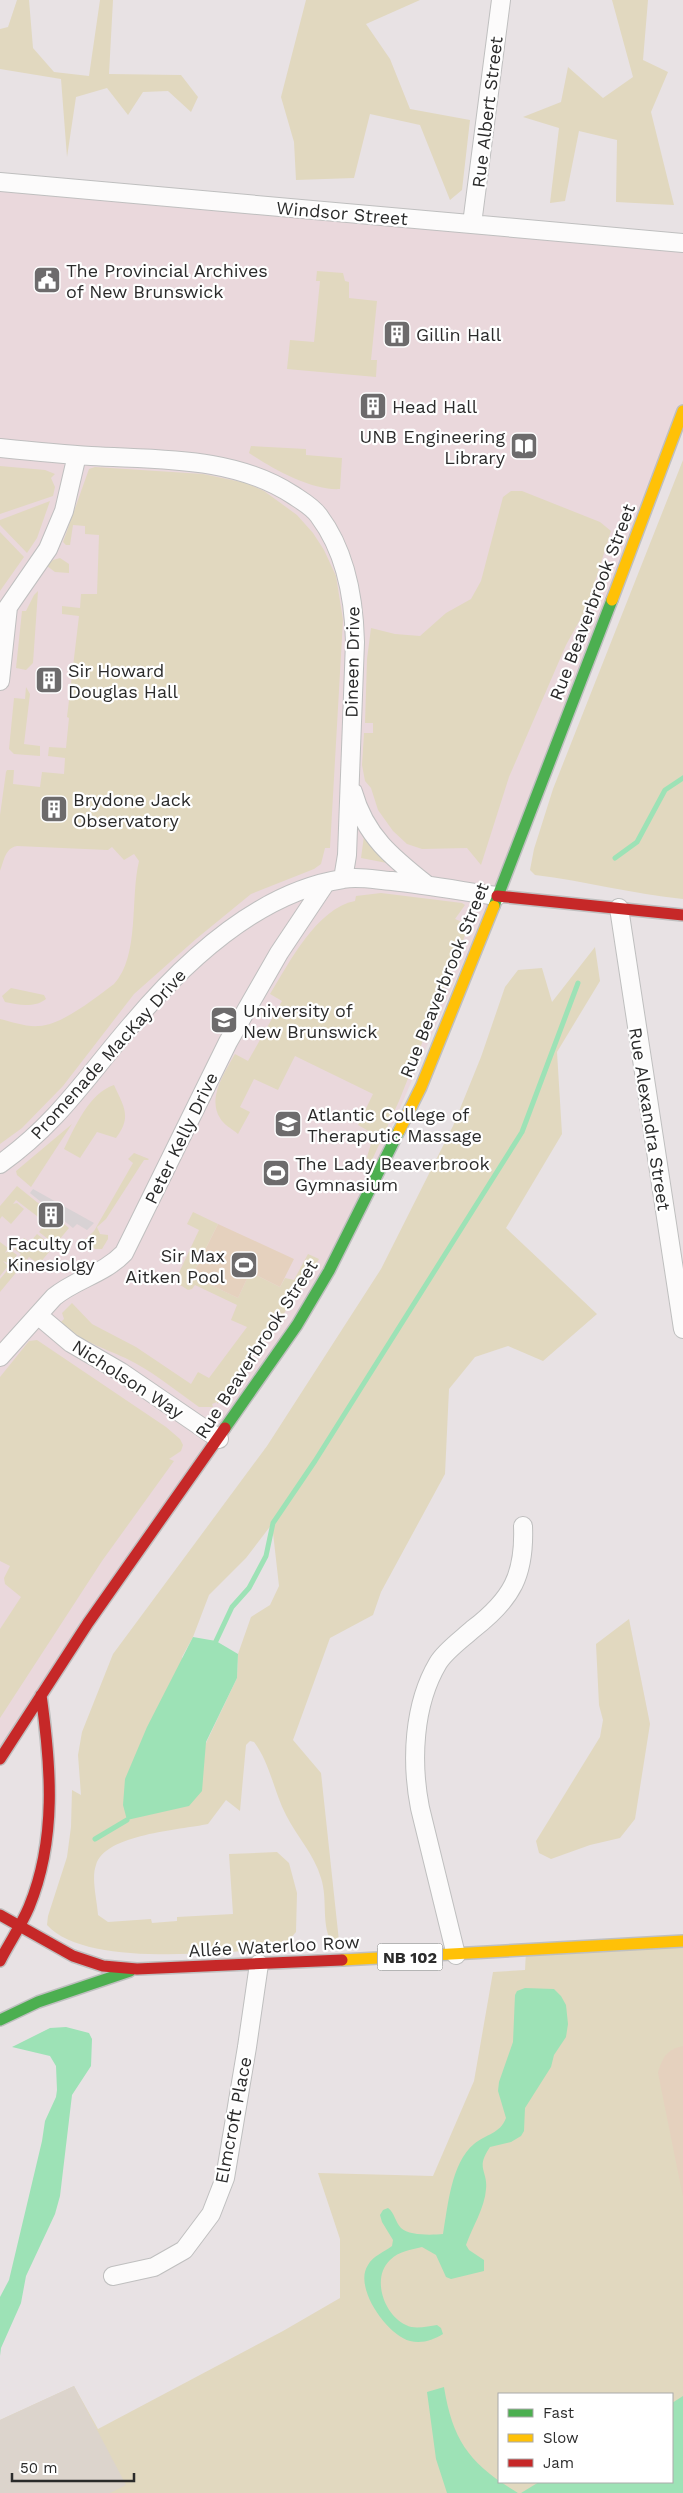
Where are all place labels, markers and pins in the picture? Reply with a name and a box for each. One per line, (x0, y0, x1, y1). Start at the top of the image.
place label: The Provincial Archives of New Brunswick (66, 260, 268, 302)
public building icon: The Provincial Archives of New Brunswick (32, 265, 62, 295)
building icon: Gillin Hall (382, 319, 412, 349)
place label: Gillin Hall (416, 324, 502, 345)
building icon: Head Hall (358, 391, 388, 421)
place label: Head Hall (392, 396, 478, 417)
place label: UNB Engineering Library (359, 426, 506, 468)
library icon: UNB Engineering Library (509, 431, 539, 461)
place label: Sir Howard Douglas Hall (68, 660, 179, 702)
building icon: Sir Howard Douglas Hall (34, 665, 64, 695)
place label: Brydone Jack Observatory (73, 789, 191, 831)
building icon: Brydone Jack Observatory (39, 794, 69, 824)
place label: University of New Brunswick (243, 1000, 377, 1042)
school or university icon: University of New Brunswick (209, 1005, 239, 1035)
place label: Atlantic College of Theraputic Massage (307, 1104, 482, 1146)
school or university icon: Atlantic College of Theraputic Massage (273, 1109, 303, 1139)
place label: The Lady Beaverbrook Gymnasium (295, 1153, 490, 1195)
sports icon: The Lady Beaverbrook Gymnasium (261, 1158, 291, 1188)
building icon: Faculty of Kinesiolgy (36, 1200, 66, 1230)
place label: Faculty of Kinesiolgy (7, 1233, 95, 1275)
place label: Sir Max Aitken Pool (125, 1245, 225, 1287)
sports icon: Sir Max Aitken Pool (229, 1250, 259, 1280)

